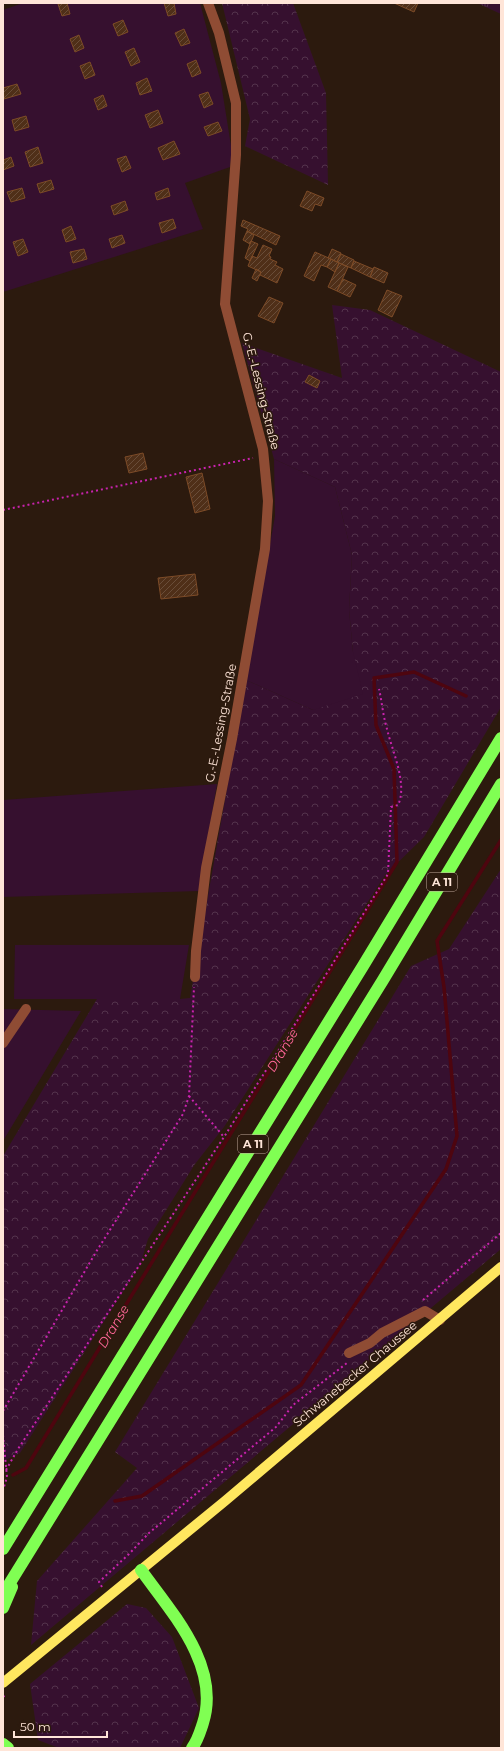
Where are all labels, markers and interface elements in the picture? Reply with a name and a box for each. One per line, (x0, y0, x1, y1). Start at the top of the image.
street label: G.-E.-Lessing-Straße (240, 331, 283, 451)
street label: G.-E.-Lessing-Straße (202, 662, 239, 783)
road number: A 11 (427, 873, 457, 891)
water label: Dranse (263, 1025, 301, 1075)
road number: A 11 (238, 1135, 268, 1153)
water label: Dranse (94, 1301, 132, 1351)
street label: Schwanebecker Chaussee (290, 1317, 420, 1430)
scale bar (14, 1713, 107, 1739)
text: 50 m (20, 1719, 51, 1734)

